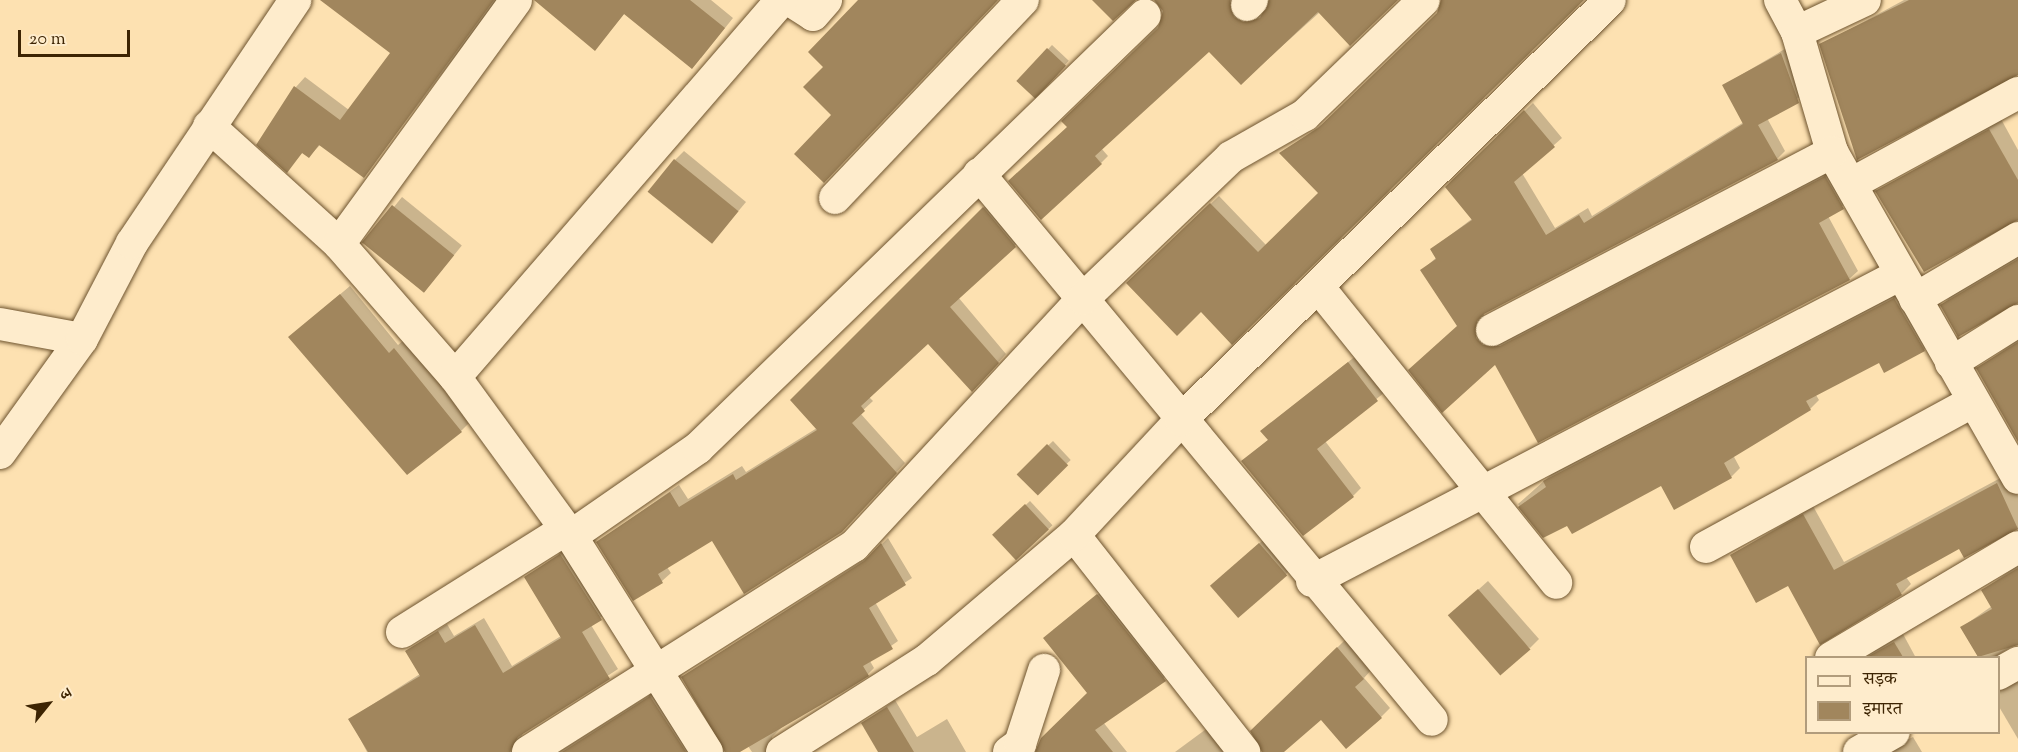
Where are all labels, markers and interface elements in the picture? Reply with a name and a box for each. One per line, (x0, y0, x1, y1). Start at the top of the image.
scale bar (21, 18, 134, 56)
text: 20 m (29, 27, 66, 53)
legend (1805, 656, 2000, 734)
text: सड़क (1863, 667, 1897, 693)
north arrow (18, 674, 78, 734)
text: उ (52, 685, 76, 704)
text: इमारत (1863, 697, 1902, 723)

